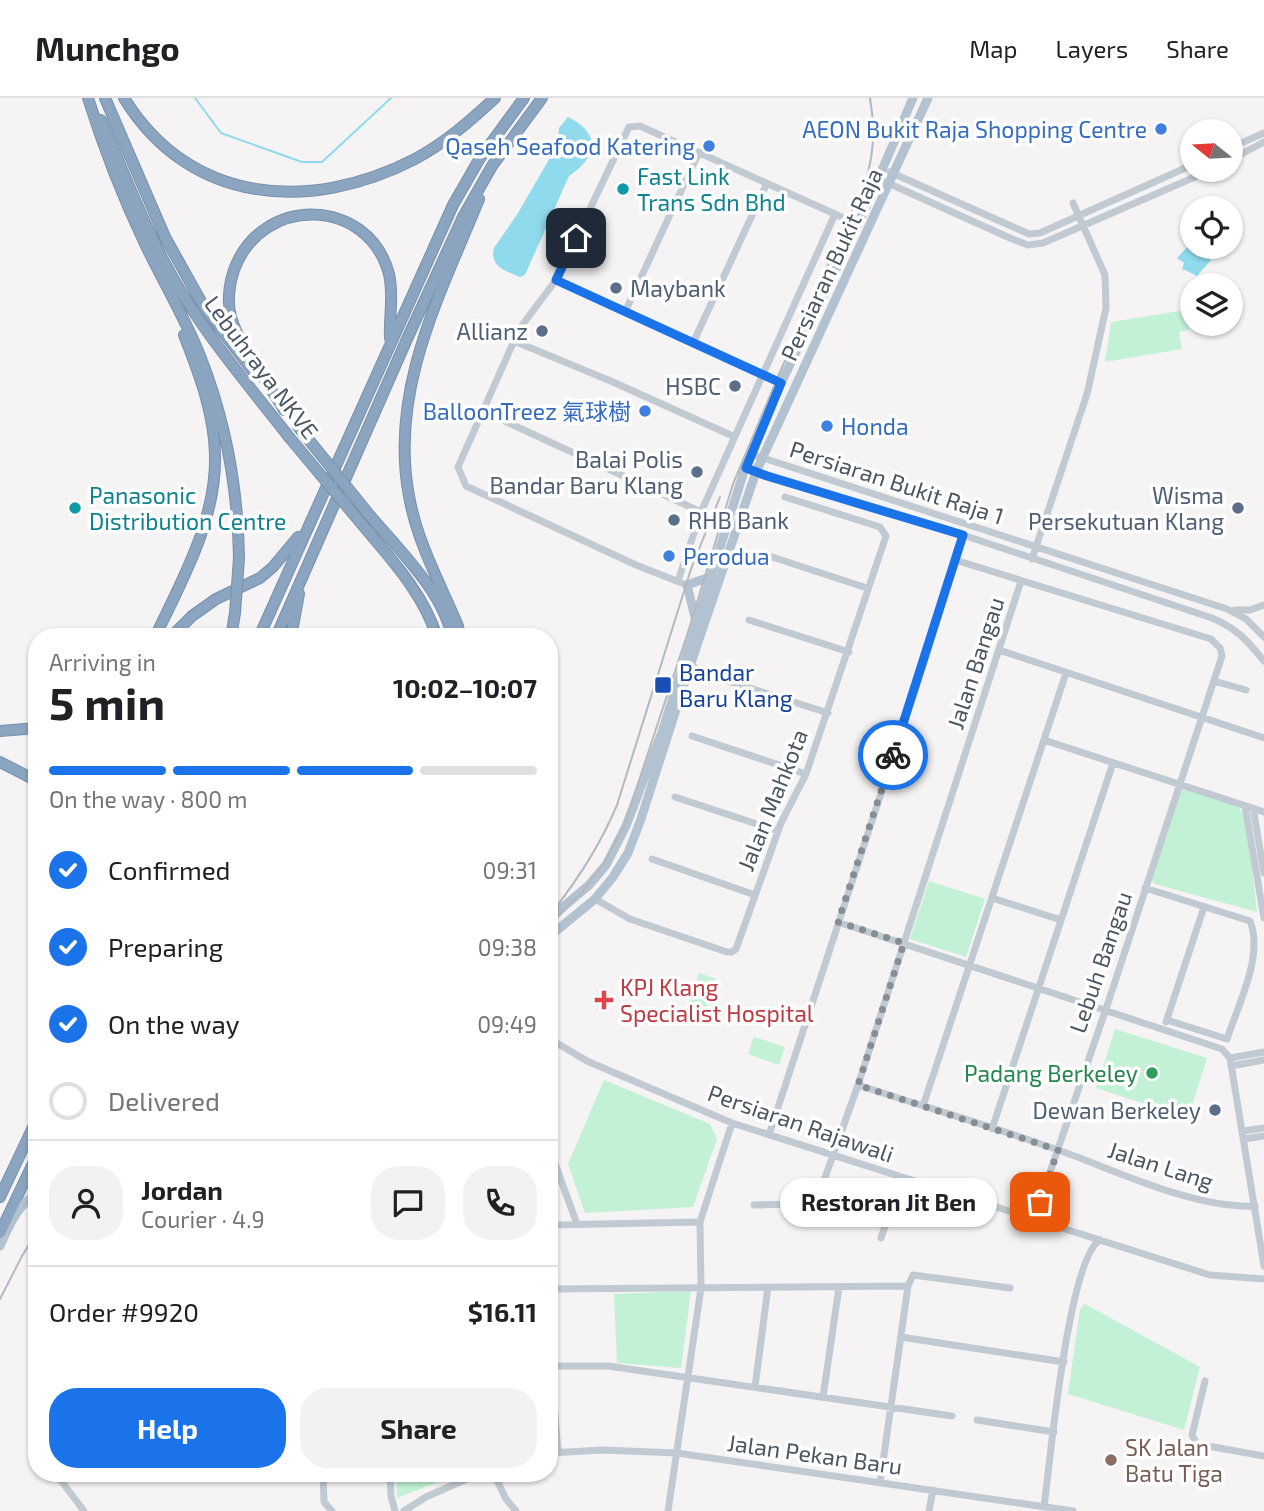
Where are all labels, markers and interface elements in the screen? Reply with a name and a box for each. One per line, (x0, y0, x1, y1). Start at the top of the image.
text: Munchgo (35, 28, 180, 68)
text: Map (969, 34, 1017, 63)
text: Layers (1055, 34, 1128, 63)
text: Share (1166, 34, 1229, 63)
place label: AEON Bukit Raja Shopping Centre (802, 115, 1147, 143)
north arrow (1180, 119, 1242, 182)
map controls (1180, 119, 1243, 336)
marker: AEON Bukit Raja Shopping Centre (1153, 121, 1169, 137)
place label: Qaseh Seafood Katering (445, 132, 695, 160)
marker: Qaseh Seafood Katering (701, 138, 717, 154)
place label: Fast Link Trans Sdn Bhd (637, 162, 786, 216)
street label: Persiaran Bukit Raja (774, 163, 888, 365)
marker: Fast Link Trans Sdn Bhd (615, 181, 631, 197)
button: locate (1180, 196, 1243, 259)
pin (546, 208, 606, 268)
icon: home (557, 219, 595, 257)
button: layers (1180, 273, 1243, 336)
place label: Maybank (630, 274, 726, 302)
marker: Maybank (608, 280, 624, 296)
street label: Lebuhraya NKVE (199, 290, 325, 444)
place label: Allianz (457, 317, 528, 345)
marker: Allianz (534, 323, 550, 339)
place label: HSBC (665, 372, 721, 400)
marker: HSBC (727, 378, 743, 394)
place label: BalloonTreez 氣球樹 (423, 397, 631, 425)
marker: BalloonTreez 氣球樹 (637, 403, 653, 419)
place label: Honda (841, 412, 909, 440)
marker: Honda (819, 418, 835, 434)
street label: Persiaran Bukit Raja 1 (786, 434, 1008, 530)
place label: Balai Polis Bandar Baru Klang (489, 445, 683, 499)
marker: Balai Polis Bandar Baru Klang (689, 464, 705, 480)
place label: Panasonic Distribution Centre (89, 481, 286, 535)
place label: Wisma Persekutuan Klang (1028, 481, 1224, 535)
marker: Panasonic Distribution Centre (67, 500, 83, 516)
marker: Wisma Persekutuan Klang (1230, 500, 1246, 516)
place label: RHB Bank (688, 506, 789, 534)
marker: RHB Bank (666, 512, 682, 528)
place label: Perodua (683, 542, 770, 570)
marker: Perodua (661, 548, 677, 564)
street label: Jalan Bangau (941, 593, 1009, 733)
text: Arriving in (49, 648, 156, 676)
place label: Bandar Baru Klang (679, 658, 793, 712)
text: 10:02–10:07 (393, 672, 537, 703)
text: 5 min (49, 674, 165, 729)
marker: Bandar Baru Klang (653, 675, 673, 695)
courier (858, 720, 928, 790)
street label: Jalan Mahkota (731, 725, 813, 875)
icon: bike (874, 736, 912, 774)
text: On the way · 800 m (49, 785, 247, 813)
icon: check (49, 851, 87, 889)
text: Confirmed (108, 854, 231, 885)
text: 09:31 (483, 856, 537, 884)
street label: Lebuh Bangau (1063, 888, 1137, 1036)
icon: check (49, 928, 87, 966)
text: Preparing (108, 931, 223, 962)
text: 09:38 (478, 933, 537, 961)
place label: KPJ Klang Specialist Hospital (620, 973, 814, 1027)
marker: KPJ Klang Specialist Hospital (594, 990, 614, 1010)
icon: check (49, 1005, 87, 1043)
text: On the way (108, 1008, 239, 1039)
text: 09:49 (477, 1010, 537, 1038)
place label: Padang Berkeley (964, 1059, 1138, 1087)
marker: Padang Berkeley (1144, 1065, 1160, 1081)
street label: Persiaran Rajawali (704, 1078, 898, 1168)
text: Delivered (108, 1085, 220, 1116)
place label: Dewan Berkeley (1033, 1096, 1201, 1124)
marker: Dewan Berkeley (1207, 1102, 1223, 1118)
street label: Jalan Lang (1105, 1135, 1217, 1195)
button: person (49, 1166, 123, 1240)
button: chat (371, 1166, 445, 1240)
button: phone (463, 1166, 537, 1240)
pin (1010, 1172, 1070, 1232)
text: Jordan (141, 1174, 223, 1205)
callout: Restoran Jit Ben (781, 1178, 998, 1226)
icon: bag (1021, 1183, 1059, 1221)
text: Restoran Jit Ben (801, 1188, 976, 1216)
text: Courier · 4.9 (141, 1205, 265, 1233)
text: Order #9920 (49, 1296, 199, 1327)
text: $16.11 (468, 1296, 537, 1327)
button: Help (49, 1388, 286, 1468)
button: Share (300, 1388, 537, 1468)
street label: Jalan Pekan Baru (726, 1428, 904, 1480)
place label: SK Jalan Batu Tiga (1125, 1433, 1223, 1487)
marker: SK Jalan Batu Tiga (1103, 1452, 1119, 1468)

